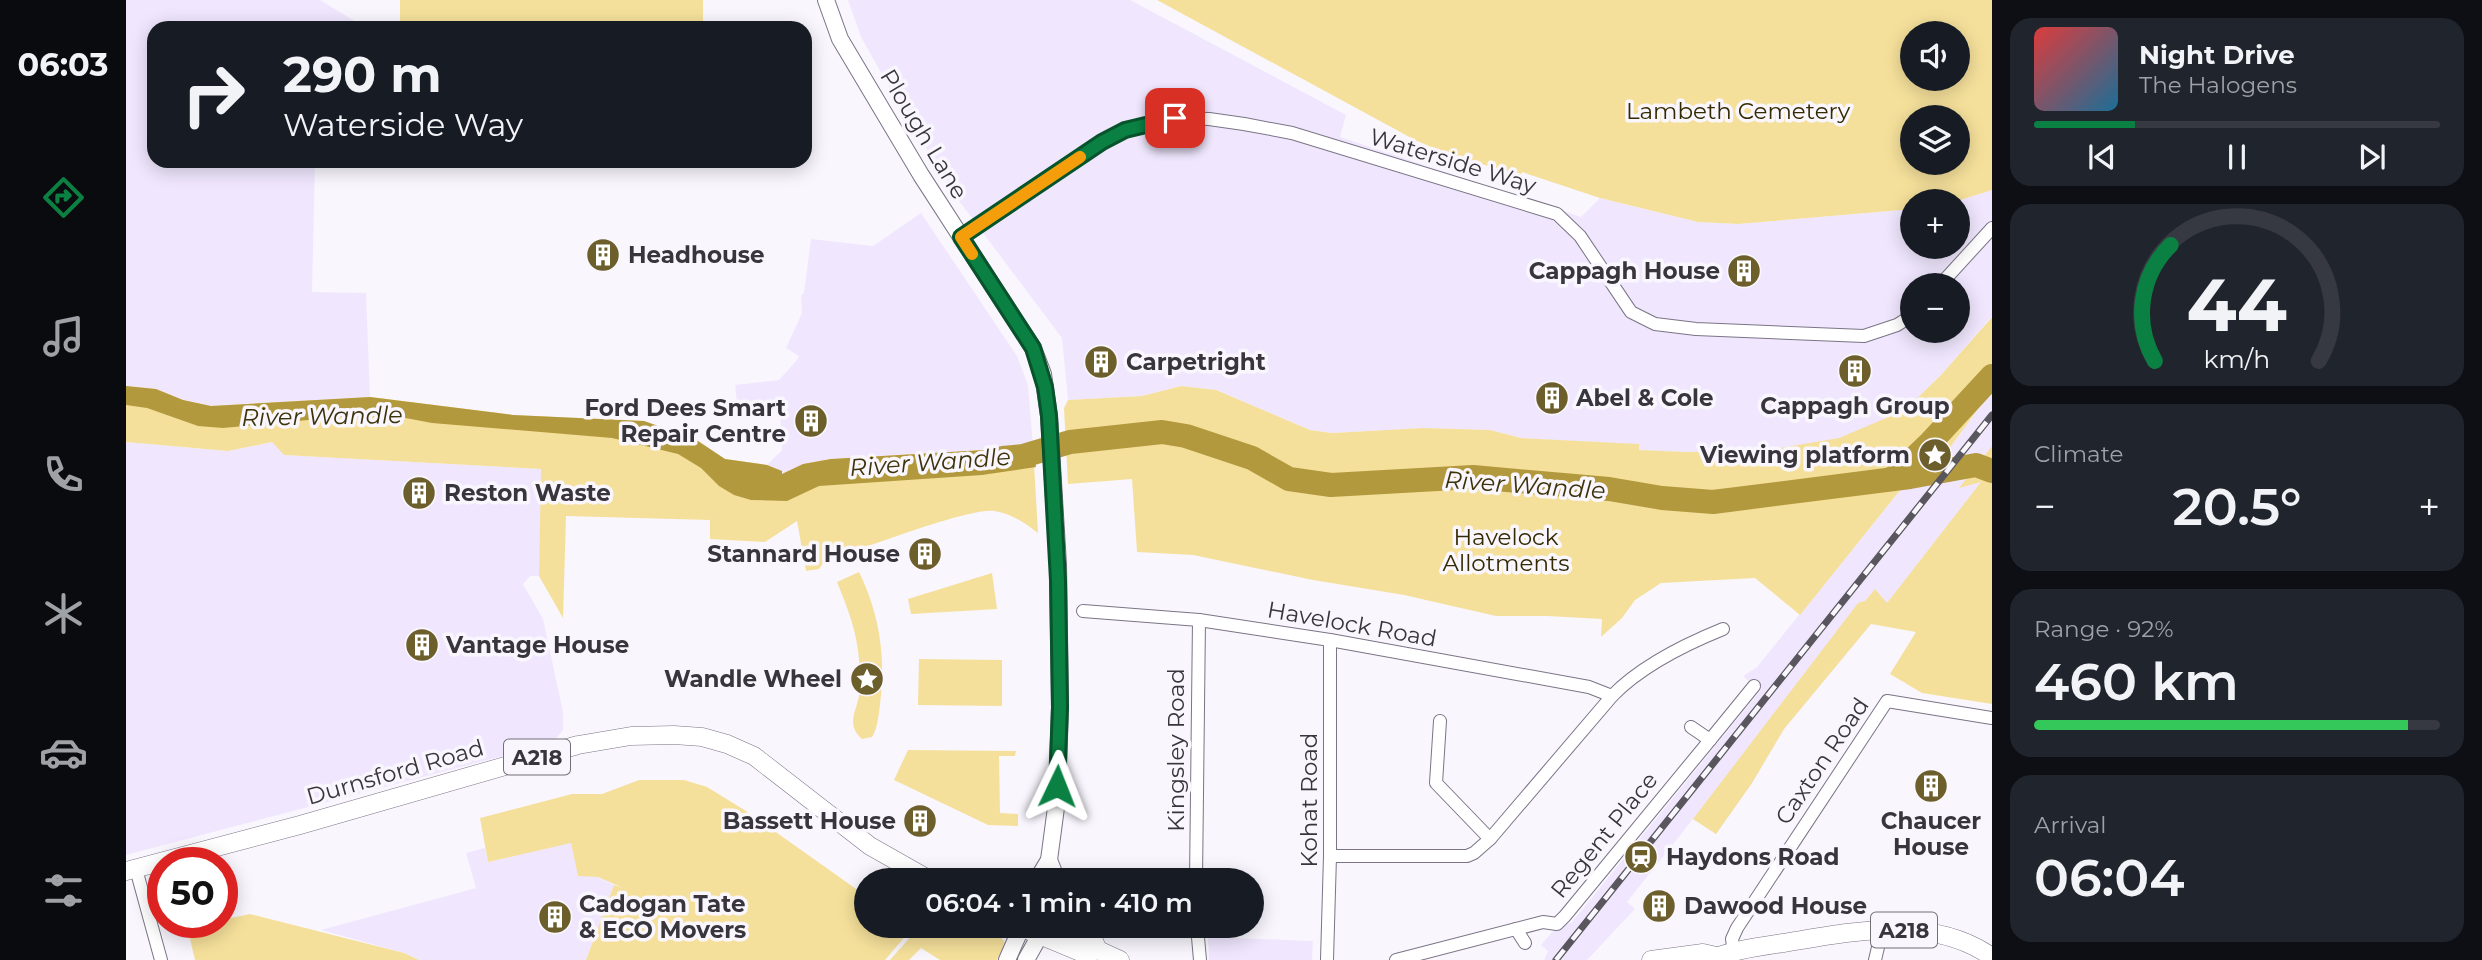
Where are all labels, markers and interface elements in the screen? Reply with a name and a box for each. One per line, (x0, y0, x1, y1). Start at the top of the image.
map controls (1900, 21, 1970, 343)
button: sound (1900, 21, 1970, 91)
text: Night Drive (2139, 39, 2295, 71)
text: 06:03 (18, 45, 108, 84)
text: 290 m (283, 45, 442, 104)
icon: right (168, 49, 259, 140)
street label: Plough Lane (874, 64, 974, 204)
text: The Halogens (2139, 71, 2297, 99)
pin (1145, 88, 1205, 148)
park label: Lambeth Cemetery (1626, 97, 1851, 125)
icon: arrive (1156, 99, 1194, 137)
text: Waterside Way (283, 105, 523, 144)
button: layers (1900, 105, 1970, 175)
street label: Waterside Way (1366, 122, 1540, 200)
icon: previous (2083, 138, 2121, 176)
icon: pause (2218, 138, 2256, 176)
icon: next (2353, 138, 2391, 176)
icon: directions (39, 173, 88, 222)
button: + (1900, 189, 1970, 259)
building icon: Headhouse (584, 236, 622, 274)
place label: Headhouse (628, 241, 765, 269)
building icon: Cappagh House (1725, 252, 1763, 290)
place label: Cappagh House (1529, 257, 1720, 285)
text: 44 (2187, 261, 2287, 349)
button: − (1900, 273, 1970, 343)
icon: music (39, 312, 88, 361)
building icon: Carpetright (1082, 343, 1120, 381)
text: km/h (2204, 343, 2270, 373)
place label: Carpetright (1126, 348, 1266, 376)
building icon: Cappagh Group (1836, 352, 1874, 390)
building icon: Abel & Cole (1533, 379, 1571, 417)
place label: Abel & Cole (1575, 384, 1713, 412)
place label: Cappagh Group (1760, 392, 1950, 420)
place label: Ford Dees Smart Repair Centre (584, 394, 786, 448)
water label: River Wandle (241, 400, 403, 432)
building icon: Ford Dees Smart Repair Centre (792, 402, 830, 440)
place icon: Viewing platform (1916, 436, 1954, 474)
text: Climate (2034, 440, 2123, 468)
place label: Viewing platform (1699, 441, 1910, 469)
water label: River Wandle (848, 442, 1012, 482)
icon: phone (39, 450, 88, 499)
water label: River Wandle (1443, 465, 1607, 505)
building icon: Reston Waste (400, 474, 438, 512)
text: 20.5° (2173, 475, 2301, 538)
place label: Reston Waste (444, 479, 611, 507)
text: − (2034, 483, 2056, 530)
text: + (2418, 483, 2440, 530)
park label: Havelock Allotments (1442, 523, 1570, 577)
building icon: Stannard House (906, 535, 944, 573)
place label: Stannard House (707, 540, 900, 568)
icon: climate (39, 589, 88, 638)
street label: Havelock Road (1265, 595, 1439, 653)
text: Range · 92% (2034, 615, 2174, 643)
building icon: Vantage House (403, 626, 441, 664)
place label: Vantage House (445, 631, 629, 659)
text: 460 km (2034, 650, 2239, 713)
place icon: Wandle Wheel (848, 660, 886, 698)
place label: Wandle Wheel (664, 665, 842, 693)
street label: Kingsley Road (1162, 668, 1190, 832)
street label: Caxton Road (1769, 692, 1875, 830)
icon: car (39, 728, 88, 777)
street label: Durnsford Road (303, 733, 487, 811)
street label: Kohat Road (1295, 733, 1323, 867)
road number: A218 (504, 740, 570, 774)
position arrow (1020, 749, 1094, 823)
street label: Regent Place (1545, 766, 1663, 904)
building icon: Chaucer House (1912, 767, 1950, 805)
building icon: Bassett House (901, 802, 939, 840)
place label: Bassett House (723, 807, 896, 835)
place label: Chaucer House (1881, 807, 1981, 861)
text: Arrival (2034, 811, 2107, 839)
station icon: Haydons Road (1622, 838, 1660, 876)
place label: Haydons Road (1666, 843, 1840, 871)
text: 06:04 (2034, 846, 2185, 909)
speed limit sign: 50 (147, 847, 238, 938)
icon: filters (39, 866, 88, 915)
text: 06:04 · 1 min · 410 m (925, 887, 1193, 919)
building icon: Dawood House (1640, 887, 1678, 925)
place label: Cadogan Tate & ECO Movers (579, 890, 746, 944)
place label: Dawood House (1684, 892, 1867, 920)
building icon: Cadogan Tate & ECO Movers (536, 898, 574, 936)
road number: A218 (1871, 912, 1937, 948)

